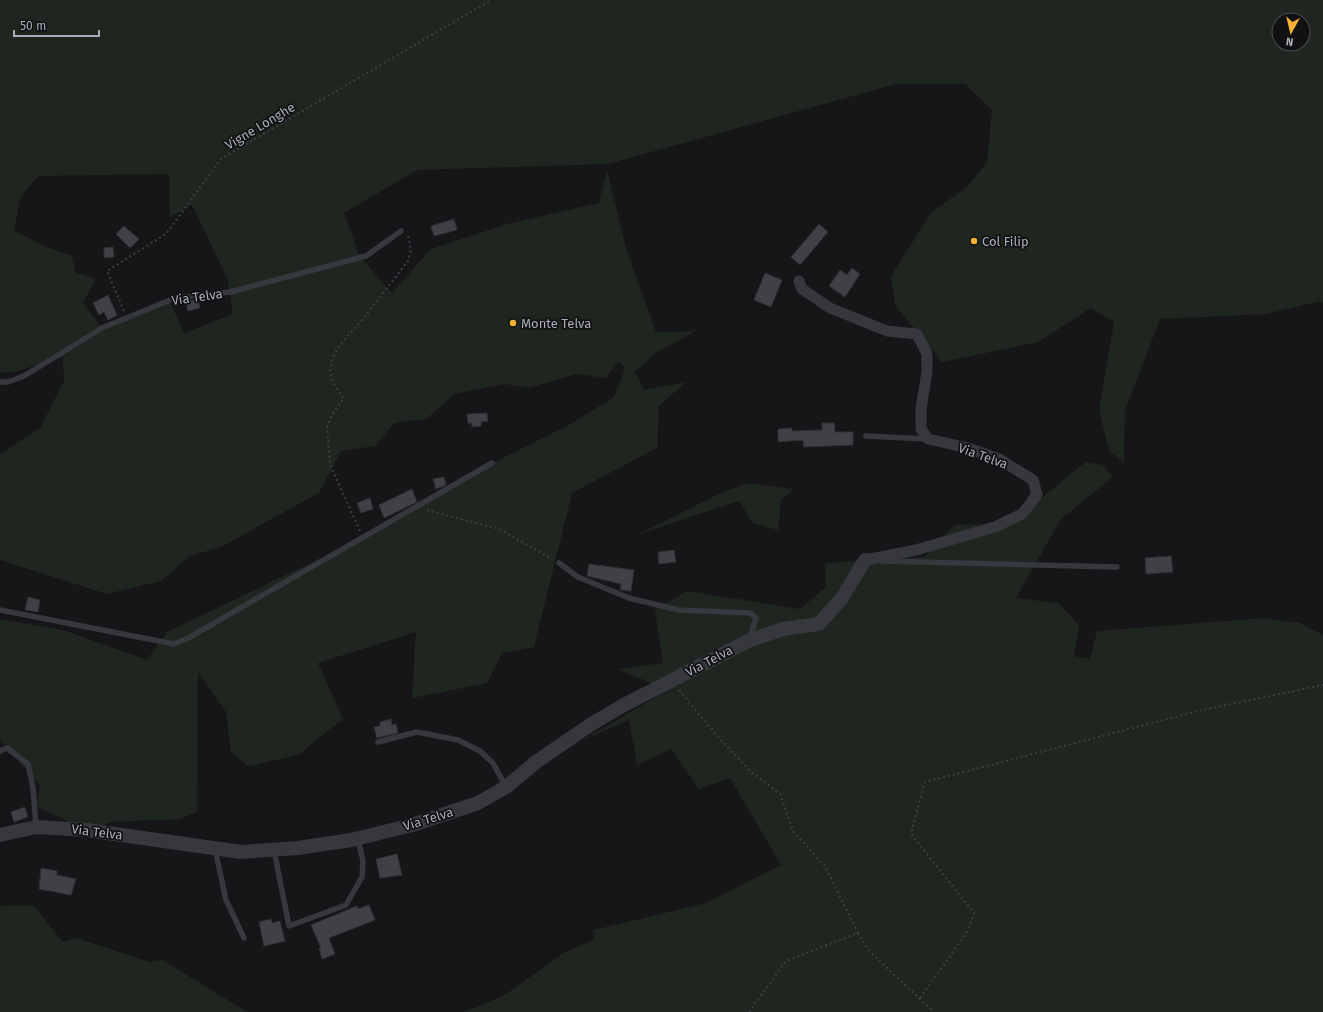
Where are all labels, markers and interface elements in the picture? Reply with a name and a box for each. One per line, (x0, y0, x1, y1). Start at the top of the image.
scale bar (14, 12, 99, 38)
north arrow (1271, 12, 1311, 52)
text: 50 m (20, 19, 46, 33)
text: N (1285, 34, 1294, 48)
street label: Vigne Longhe (222, 99, 298, 153)
place label: Col Filip (982, 234, 1029, 249)
marker: Col Filip (969, 236, 979, 246)
street label: Via Telva (170, 286, 224, 308)
place label: Monte Telva (521, 316, 591, 331)
marker: Monte Telva (508, 318, 518, 328)
street label: Via Telva (956, 440, 1010, 472)
street label: Via Telva (683, 642, 735, 680)
street label: Via Telva (401, 804, 455, 834)
street label: Via Telva (71, 821, 123, 843)

